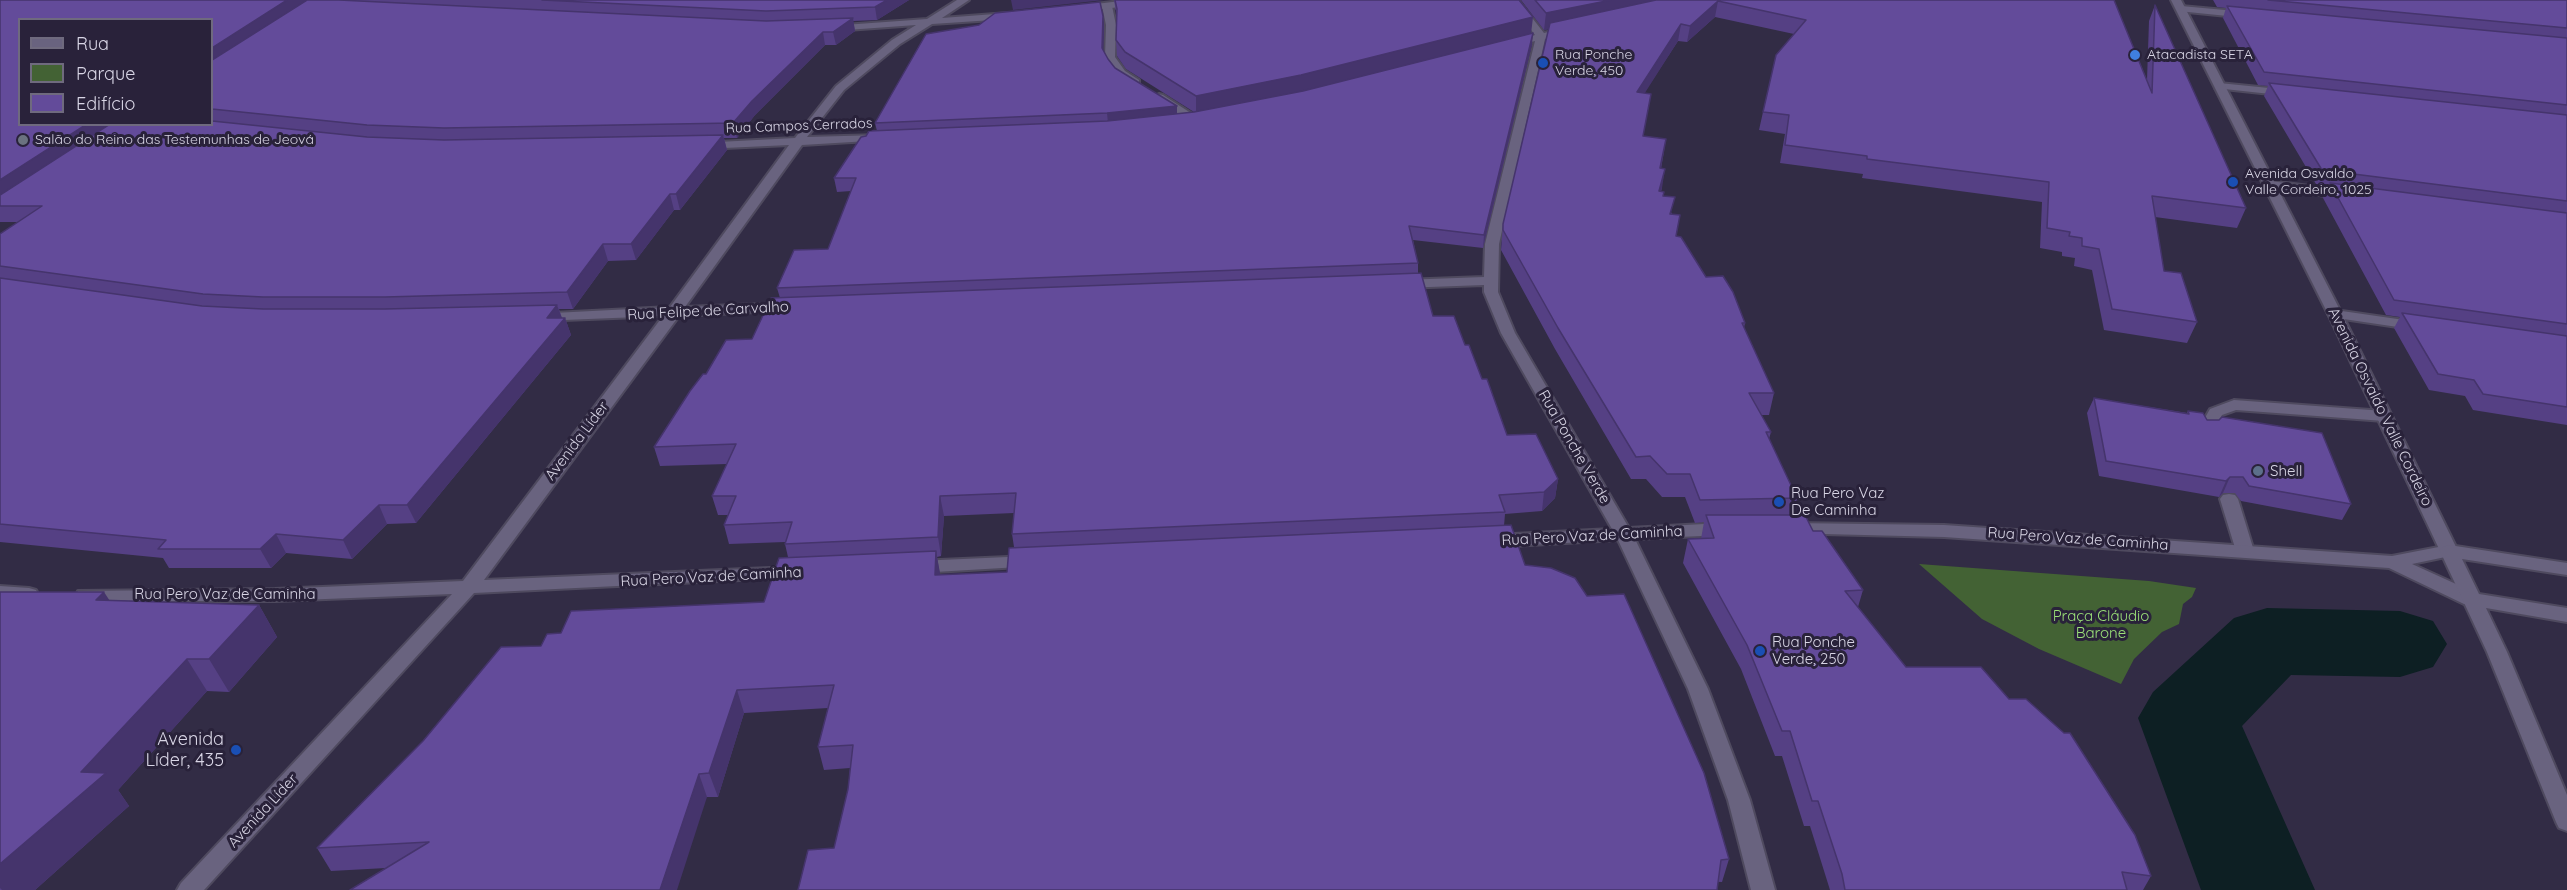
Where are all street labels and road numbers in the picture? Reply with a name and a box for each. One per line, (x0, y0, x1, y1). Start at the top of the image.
street label: Rua Campos Cerrados (725, 115, 873, 137)
street label: Rua Felipe de Carvalho (627, 298, 789, 324)
street label: Avenida Osvaldo Valle Cordeiro (2324, 305, 2436, 509)
street label: Rua Ponche Verde (1534, 387, 1614, 507)
street label: Avenida Líder (541, 398, 613, 484)
street label: Rua Pero Vaz de Caminha (1501, 522, 1683, 550)
street label: Rua Pero Vaz de Caminha (1987, 524, 2169, 554)
street label: Rua Pero Vaz de Caminha (620, 563, 802, 591)
street label: Rua Pero Vaz de Caminha (134, 585, 316, 603)
street label: Avenida Líder (224, 770, 302, 852)

